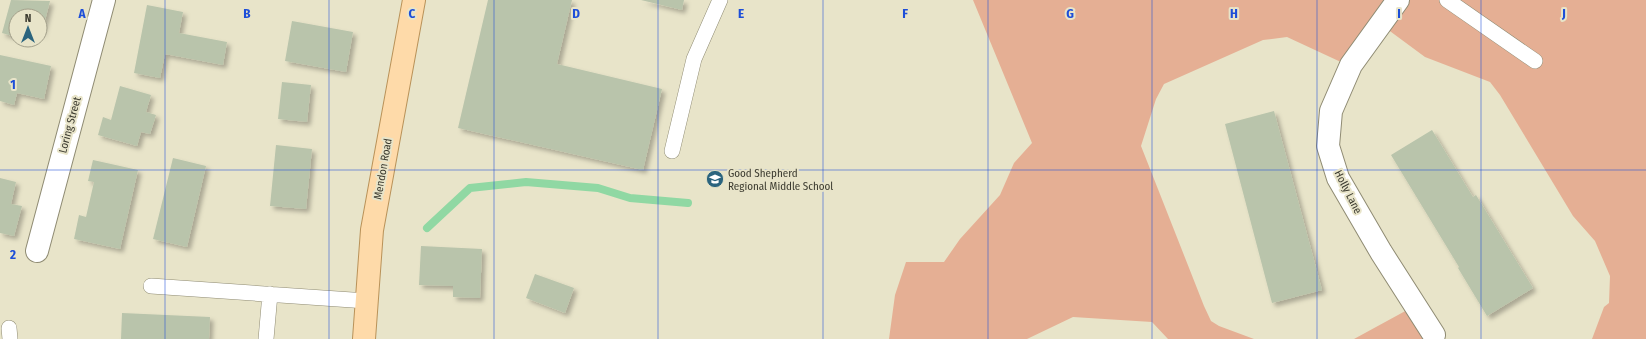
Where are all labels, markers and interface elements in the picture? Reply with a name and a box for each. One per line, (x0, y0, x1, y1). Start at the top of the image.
text: A (77, 6, 86, 21)
text: B (243, 6, 251, 21)
text: C (409, 6, 416, 21)
text: D (572, 6, 580, 21)
text: E (738, 6, 744, 21)
text: F (902, 6, 908, 21)
text: G (1066, 6, 1074, 21)
text: H (1230, 6, 1238, 21)
text: I (1397, 6, 1401, 21)
text: J (1561, 6, 1566, 21)
north arrow (8, 8, 48, 48)
text: N (25, 12, 31, 25)
text: 1 (10, 77, 16, 92)
street label: Loring Street (56, 95, 84, 155)
street label: Mendon Road (371, 137, 395, 201)
place label: Good Shepherd Regional Middle School (728, 167, 833, 193)
street label: Holly Lane (1332, 168, 1364, 216)
school or university icon: Good Shepherd Regional Middle School (705, 169, 725, 189)
text: 2 (9, 247, 16, 262)

